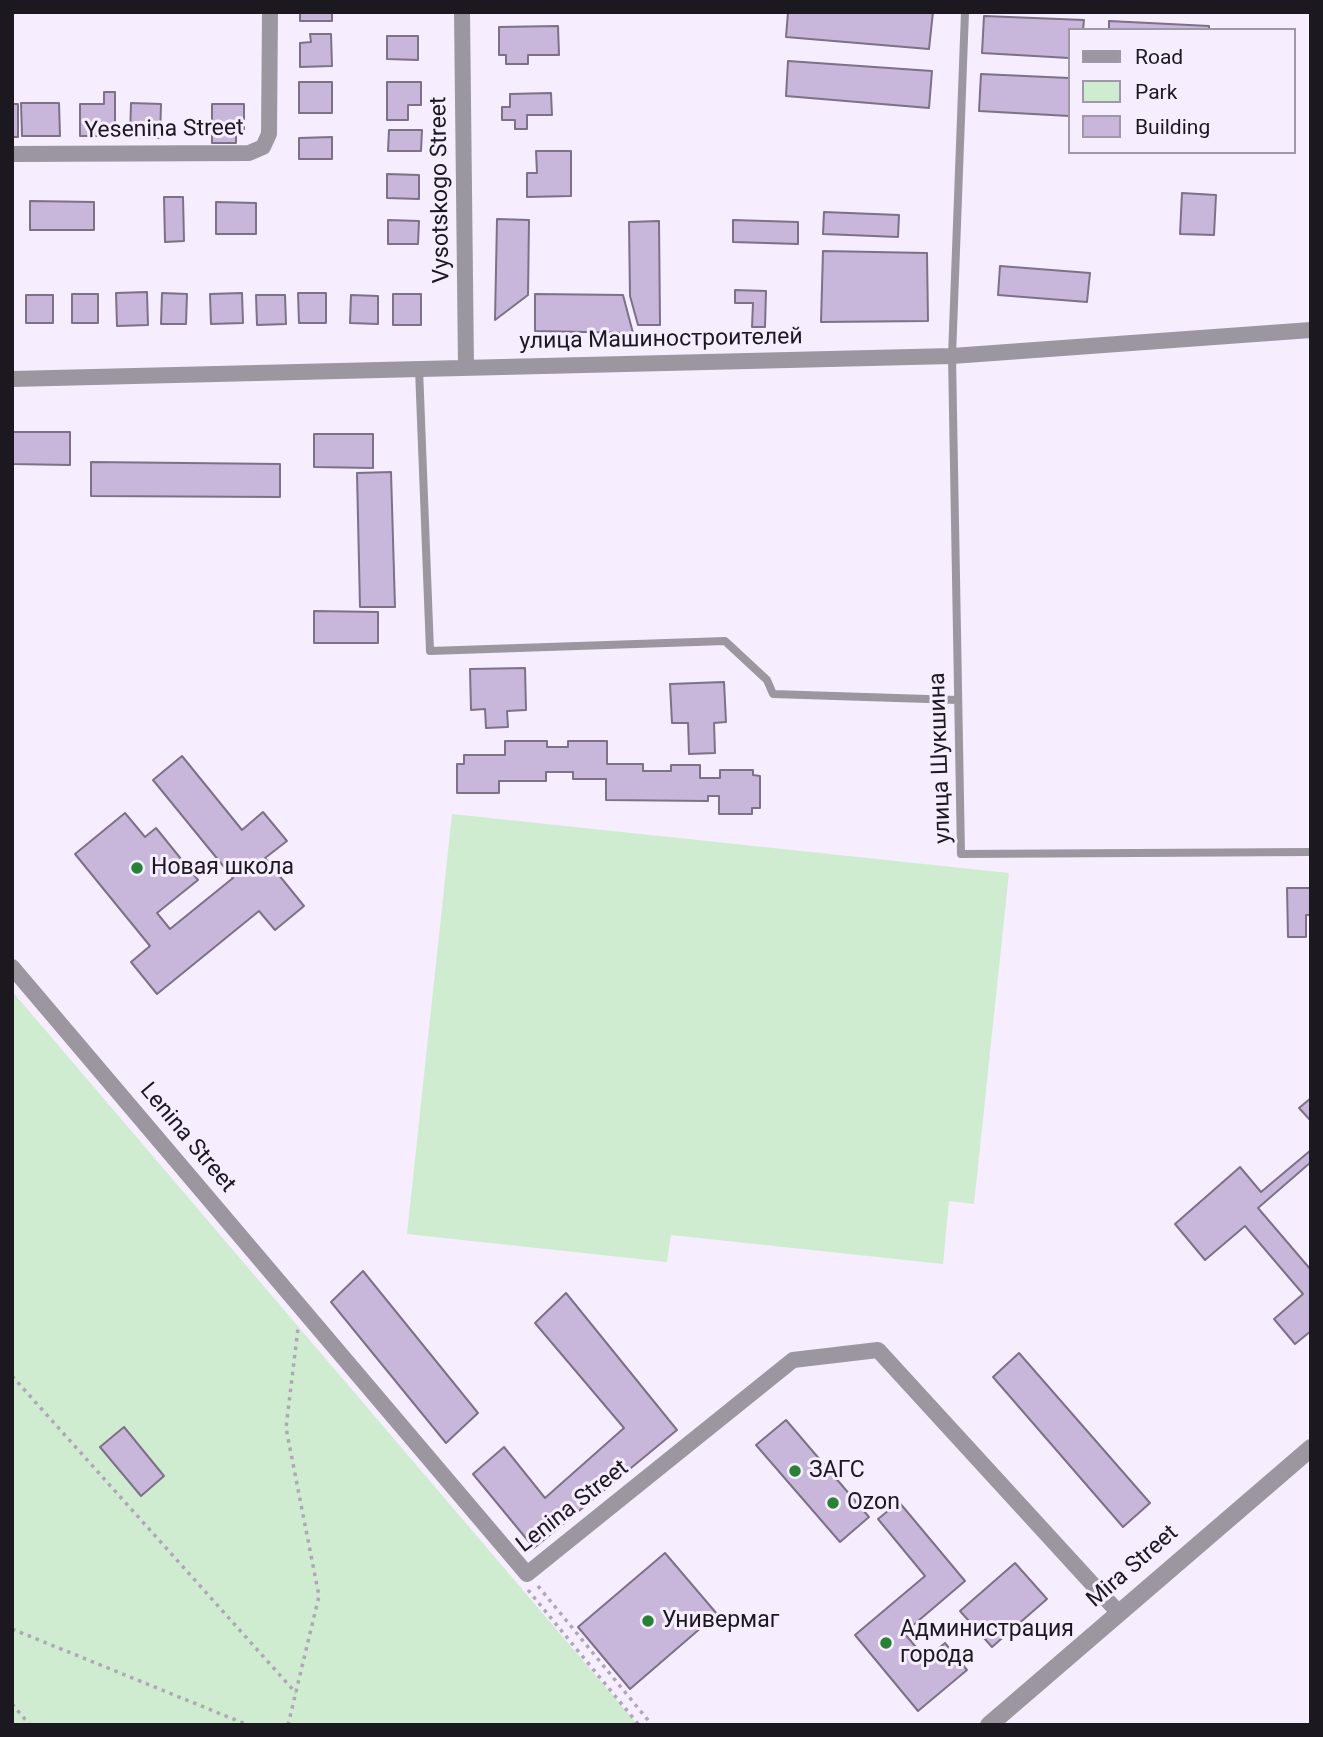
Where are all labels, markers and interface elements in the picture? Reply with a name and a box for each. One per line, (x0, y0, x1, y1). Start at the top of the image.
legend (1068, 28, 1295, 154)
text: Road (1135, 45, 1183, 69)
text: Park (1135, 80, 1177, 104)
street label: Vysotskogo Street (426, 96, 456, 284)
street label: Yesenina Street (84, 115, 244, 145)
text: Building (1135, 115, 1210, 139)
street label: улица Машиностроителей (519, 324, 803, 356)
street label: улица Шукшина (924, 672, 958, 844)
place label: Новая школа (151, 854, 294, 882)
marker: Новая школа (129, 860, 145, 876)
street label: Lenina Street (133, 1078, 241, 1198)
street label: Lenina Street (512, 1455, 634, 1559)
place label: ЗАГС (809, 1457, 865, 1485)
marker: ЗАГС (787, 1463, 803, 1479)
place label: Ozon (847, 1489, 900, 1517)
marker: Ozon (825, 1495, 841, 1511)
street label: Mira Street (1082, 1520, 1184, 1614)
place label: Универмаг (662, 1607, 779, 1635)
marker: Универмаг (640, 1613, 656, 1629)
place label: Администрация города (900, 1616, 1074, 1670)
marker: Администрация города (878, 1635, 894, 1651)

